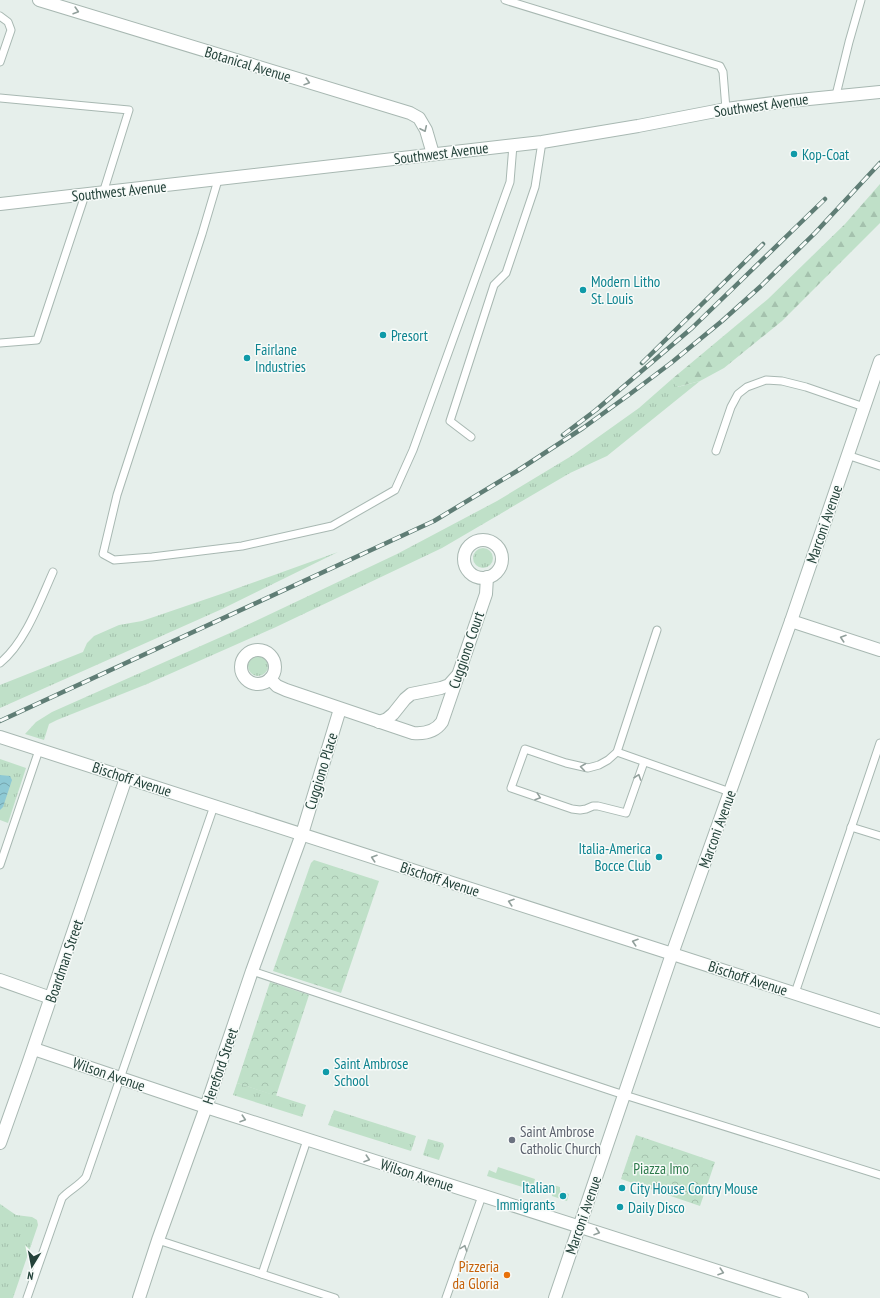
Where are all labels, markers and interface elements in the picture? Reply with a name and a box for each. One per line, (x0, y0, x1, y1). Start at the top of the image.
one-way arrow (72, 6, 79, 15)
street label: Botanical Avenue (203, 42, 293, 86)
one-way arrow (304, 77, 311, 86)
street label: Southwest Avenue (713, 89, 809, 121)
one-way arrow (419, 125, 427, 133)
street label: Southwest Avenue (393, 138, 489, 168)
place label: Kop-Coat (802, 145, 849, 164)
marker: Kop-Coat (789, 149, 799, 159)
street label: Southwest Avenue (71, 177, 167, 205)
place label: Modern Litho St. Louis (591, 272, 660, 308)
marker: Modern Litho St. Louis (578, 285, 588, 295)
place label: Presort (391, 326, 428, 345)
marker: Presort (378, 330, 388, 340)
place label: Fairlane Industries (255, 340, 306, 376)
marker: Fairlane Industries (242, 353, 252, 363)
street label: Marconi Avenue (802, 482, 846, 566)
street label: Cuggiono Court (444, 609, 488, 691)
one-way arrow (840, 634, 847, 643)
street label: Cuggiono Place (300, 730, 342, 812)
street label: Bischoff Avenue (90, 757, 174, 801)
one-way arrow (579, 763, 586, 772)
one-way arrow (634, 773, 642, 780)
street label: Marconi Avenue (694, 787, 740, 871)
one-way arrow (534, 792, 541, 801)
place label: Italia-America Bocce Club (579, 839, 651, 875)
marker: Italia-America Bocce Club (654, 852, 664, 862)
one-way arrow (371, 854, 378, 863)
street label: Bischoff Avenue (398, 857, 482, 901)
one-way arrow (508, 898, 515, 907)
street label: Boardman Street (41, 917, 87, 1005)
one-way arrow (632, 938, 639, 947)
street label: Bischoff Avenue (706, 956, 790, 1000)
street label: Hereford Street (198, 1025, 242, 1107)
street label: Wilson Avenue (70, 1053, 148, 1095)
place label: Saint Ambrose School (334, 1054, 408, 1090)
marker: Saint Ambrose School (321, 1067, 331, 1077)
one-way arrow (239, 1114, 246, 1123)
place label: Saint Ambrose Catholic Church (520, 1122, 601, 1158)
marker: Saint Ambrose Catholic Church (507, 1135, 517, 1145)
one-way arrow (363, 1154, 370, 1163)
street label: Wilson Avenue (378, 1154, 456, 1196)
park label: Piazza Imo (633, 1159, 689, 1178)
street label: Marconi Avenue (561, 1173, 605, 1257)
place label: Italian Immigrants (496, 1178, 555, 1214)
place label: City House Contry Mouse (630, 1179, 758, 1198)
marker: City House Contry Mouse (617, 1183, 627, 1193)
marker: Italian Immigrants (558, 1191, 568, 1201)
place label: Daily Disco (628, 1198, 685, 1217)
marker: Daily Disco (615, 1202, 625, 1212)
one-way arrow (594, 1228, 601, 1236)
one-way arrow (459, 1245, 467, 1252)
north arrow (12, 1246, 52, 1286)
place label: Pizzeria da Gloria (453, 1257, 499, 1293)
one-way arrow (717, 1267, 724, 1276)
text: N (26, 1268, 34, 1283)
marker: Pizzeria da Gloria (502, 1270, 512, 1280)

